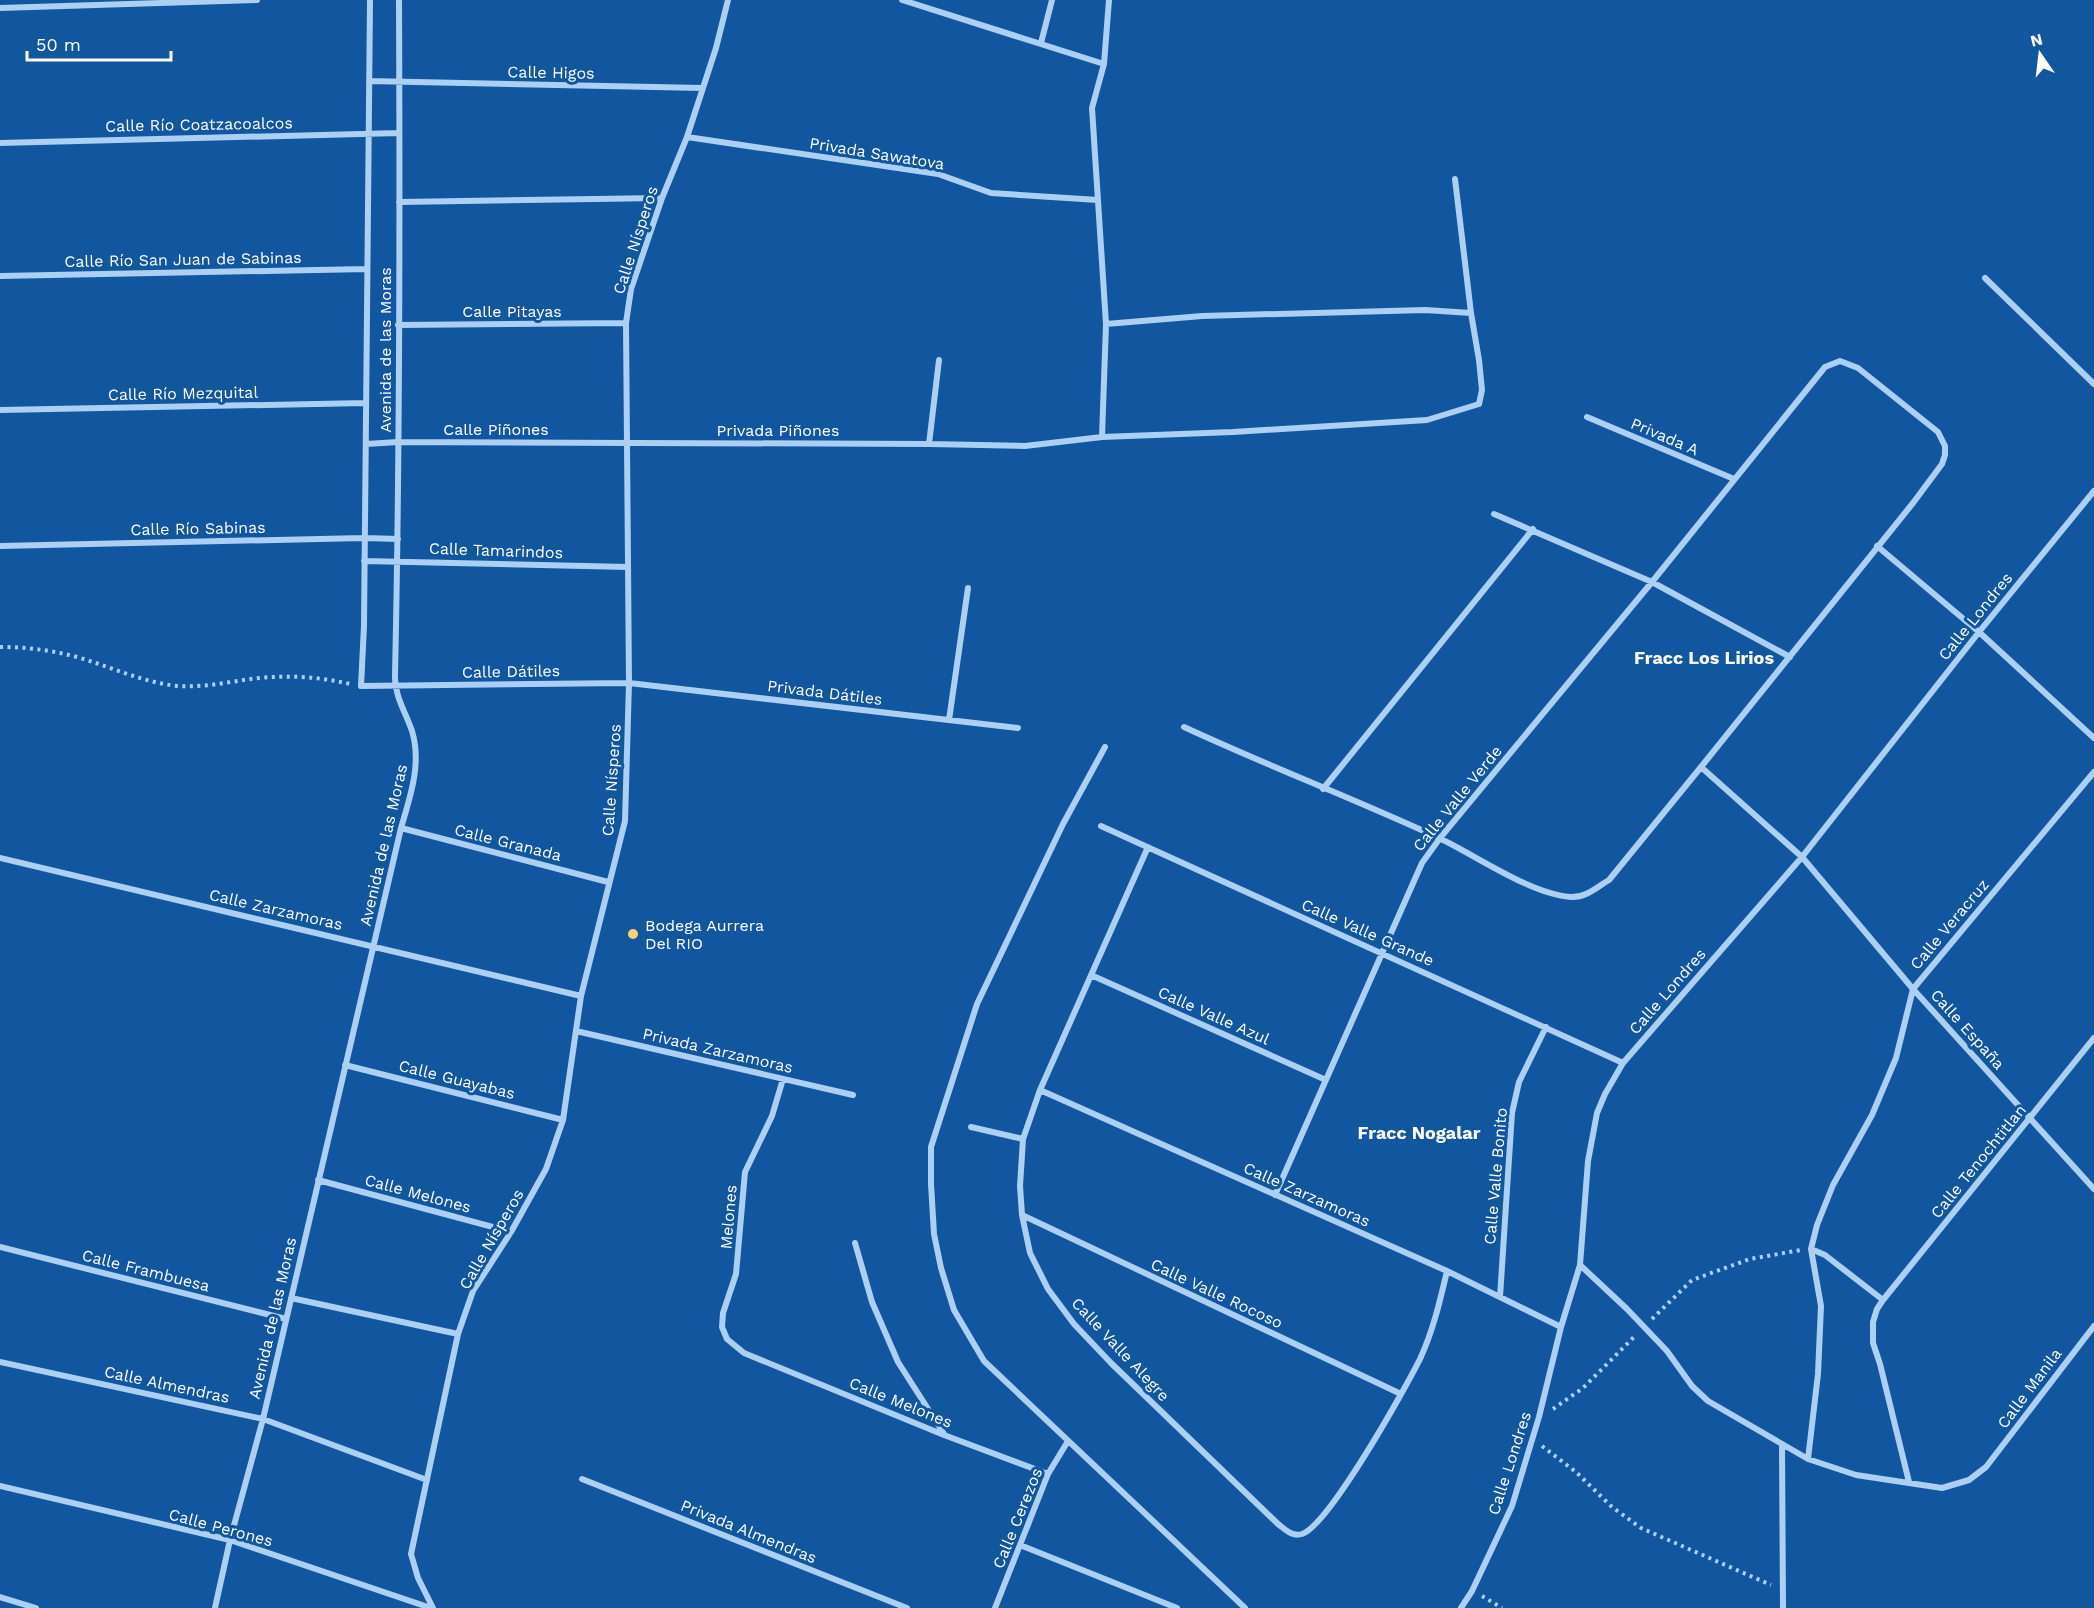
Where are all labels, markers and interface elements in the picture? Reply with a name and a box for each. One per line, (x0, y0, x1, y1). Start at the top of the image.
scale bar (27, 24, 171, 62)
north arrow (2010, 24, 2070, 84)
text: N (2028, 29, 2045, 51)
text: 50 m (36, 34, 81, 55)
street label: Calle Higos (507, 62, 595, 83)
street label: Calle Río Coatzacoalcos (105, 113, 293, 136)
street label: Privada Sawatova (808, 133, 946, 174)
street label: Calle Nísperos (609, 184, 662, 297)
street label: Calle Río San Juan de Sabinas (64, 248, 302, 271)
street label: Avenida de las Moras (376, 267, 395, 433)
street label: Calle Pitayas (462, 302, 562, 321)
street label: Calle Río Mezquital (108, 383, 258, 404)
street label: Privada A (1628, 414, 1702, 459)
street label: Calle Piñones (443, 420, 549, 439)
street label: Privada Piñones (717, 421, 839, 440)
street label: Calle Río Sabinas (130, 518, 266, 539)
street label: Calle Tamarindos (429, 539, 563, 562)
street label: Calle Londres (1934, 569, 2017, 664)
district label: Fracc Los Lirios (1634, 647, 1774, 668)
street label: Calle Dátiles (462, 661, 560, 682)
street label: Privada Dátiles (766, 676, 884, 709)
street label: Calle Nísperos (598, 723, 625, 837)
street label: Calle Valle Verde (1409, 742, 1506, 855)
street label: Avenida de las Moras (356, 762, 411, 928)
street label: Calle Granada (452, 820, 563, 865)
street label: Calle Veracruz (1906, 875, 1993, 973)
street label: Calle Zarzamoras (207, 885, 344, 934)
street label: Calle Valle Grande (1299, 895, 1437, 970)
place label: Bodega Aurrera Del RIO (645, 916, 764, 953)
marker: Bodega Aurrera Del RIO (626, 927, 640, 941)
street label: Calle Londres (1625, 945, 1710, 1038)
street label: Calle Valle Azul (1155, 982, 1273, 1049)
street label: Calle España (1927, 985, 2009, 1073)
street label: Privada Zarzamoras (641, 1024, 795, 1077)
street label: Calle Guayabas (397, 1056, 517, 1103)
street label: Calle Tenochtitlan (1927, 1101, 2030, 1222)
street label: Calle Valle Bonito (1480, 1107, 1511, 1245)
district label: Fracc Nogalar (1358, 1122, 1481, 1143)
street label: Calle Zarzamoras (1241, 1158, 1373, 1231)
street label: Calle Melones (363, 1170, 473, 1217)
street label: Melones (716, 1184, 741, 1250)
street label: Calle Nísperos (455, 1186, 528, 1293)
street label: Avenida de las Moras (245, 1235, 300, 1401)
street label: Calle Frambuesa (80, 1245, 212, 1296)
street label: Calle Valle Rocoso (1148, 1255, 1286, 1332)
street label: Calle Valle Alegre (1068, 1294, 1174, 1405)
street label: Calle Manila (1993, 1345, 2066, 1432)
street label: Calle Almendras (103, 1362, 231, 1407)
street label: Calle Melones (847, 1373, 955, 1432)
street label: Calle Londres (1484, 1409, 1535, 1517)
street label: Calle Cerezos (989, 1465, 1046, 1571)
street label: Privada Almendras (678, 1496, 820, 1567)
street label: Calle Perones (167, 1504, 275, 1550)

